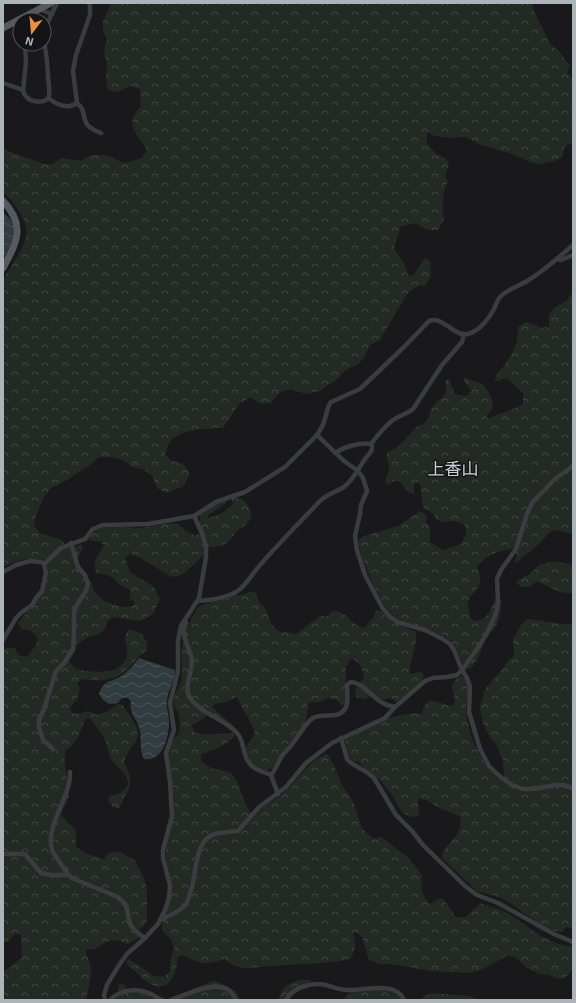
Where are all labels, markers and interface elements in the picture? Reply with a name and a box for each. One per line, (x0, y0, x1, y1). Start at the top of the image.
north arrow (12, 12, 52, 52)
text: N (23, 35, 35, 49)
district label: 上香山 (428, 458, 479, 478)

